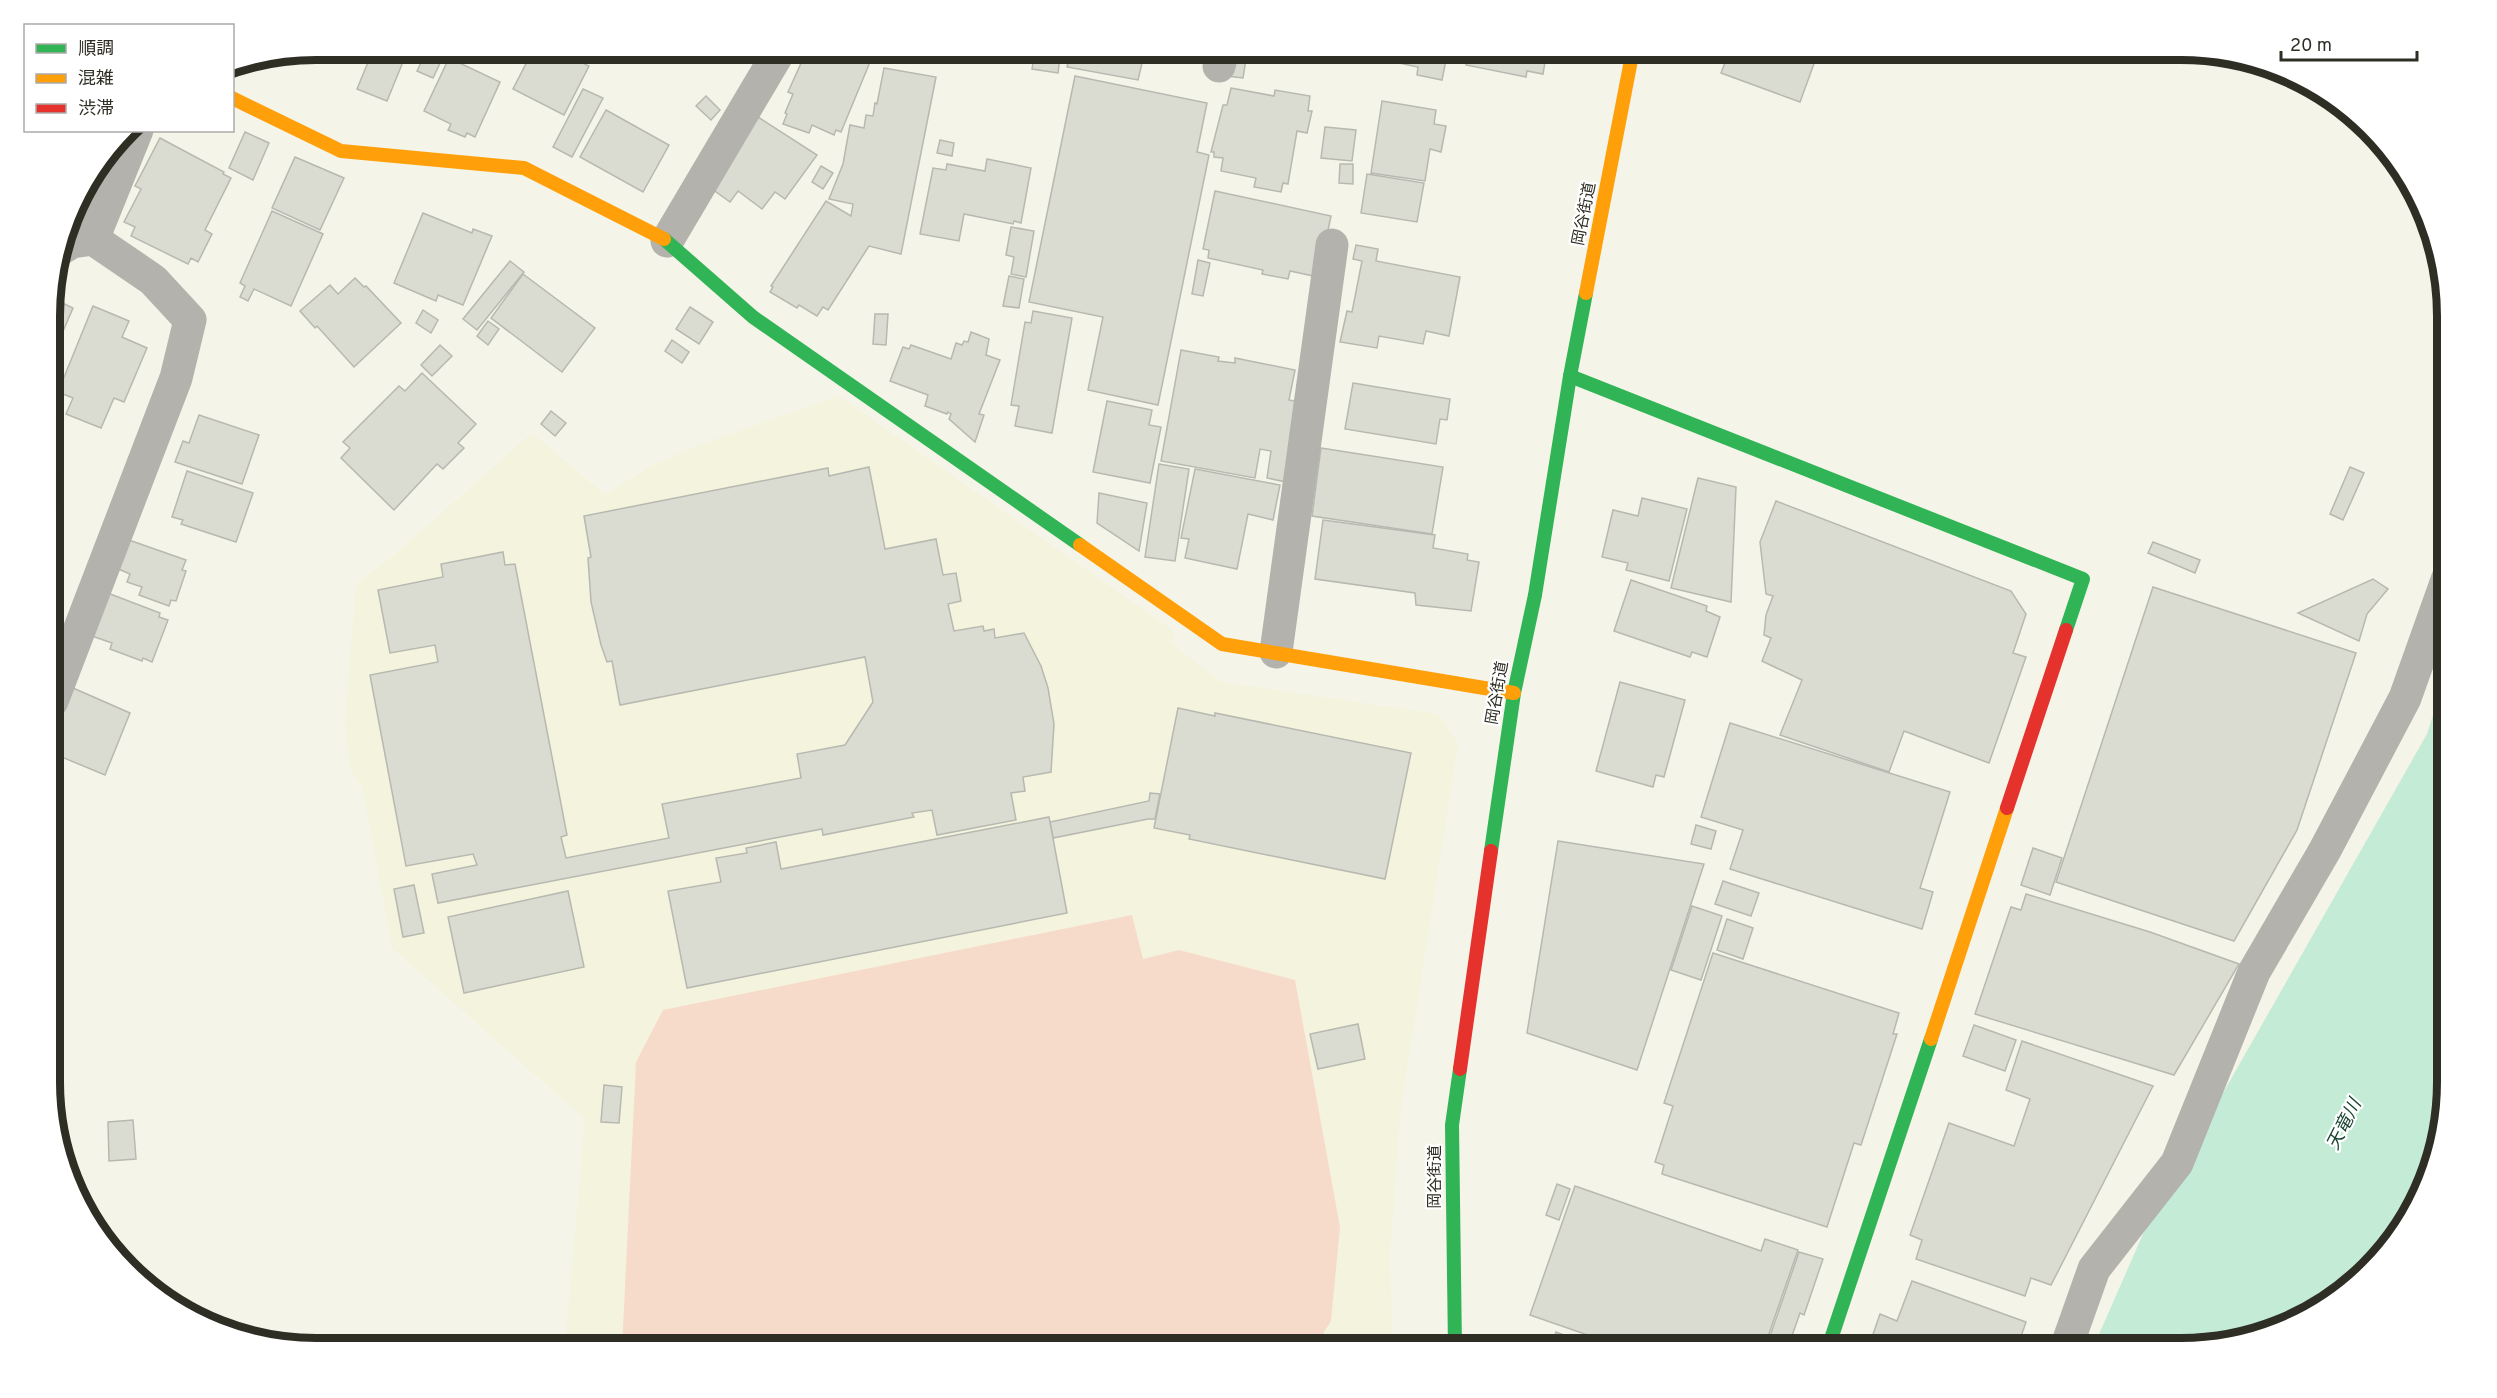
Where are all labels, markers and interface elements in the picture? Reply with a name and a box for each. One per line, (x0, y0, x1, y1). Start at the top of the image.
legend (24, 24, 234, 132)
scale bar (2281, 24, 2418, 62)
text: 20 m (2290, 35, 2332, 58)
text: 順調 (78, 38, 114, 61)
text: 混雑 (78, 68, 114, 91)
text: 渋滞 (78, 98, 114, 121)
street label: 岡谷街道 (1569, 181, 1601, 247)
street label: 岡谷街道 (1483, 660, 1513, 726)
water label: 天竜川 (2322, 1094, 2368, 1154)
street label: 岡谷街道 (1426, 1145, 1446, 1209)

